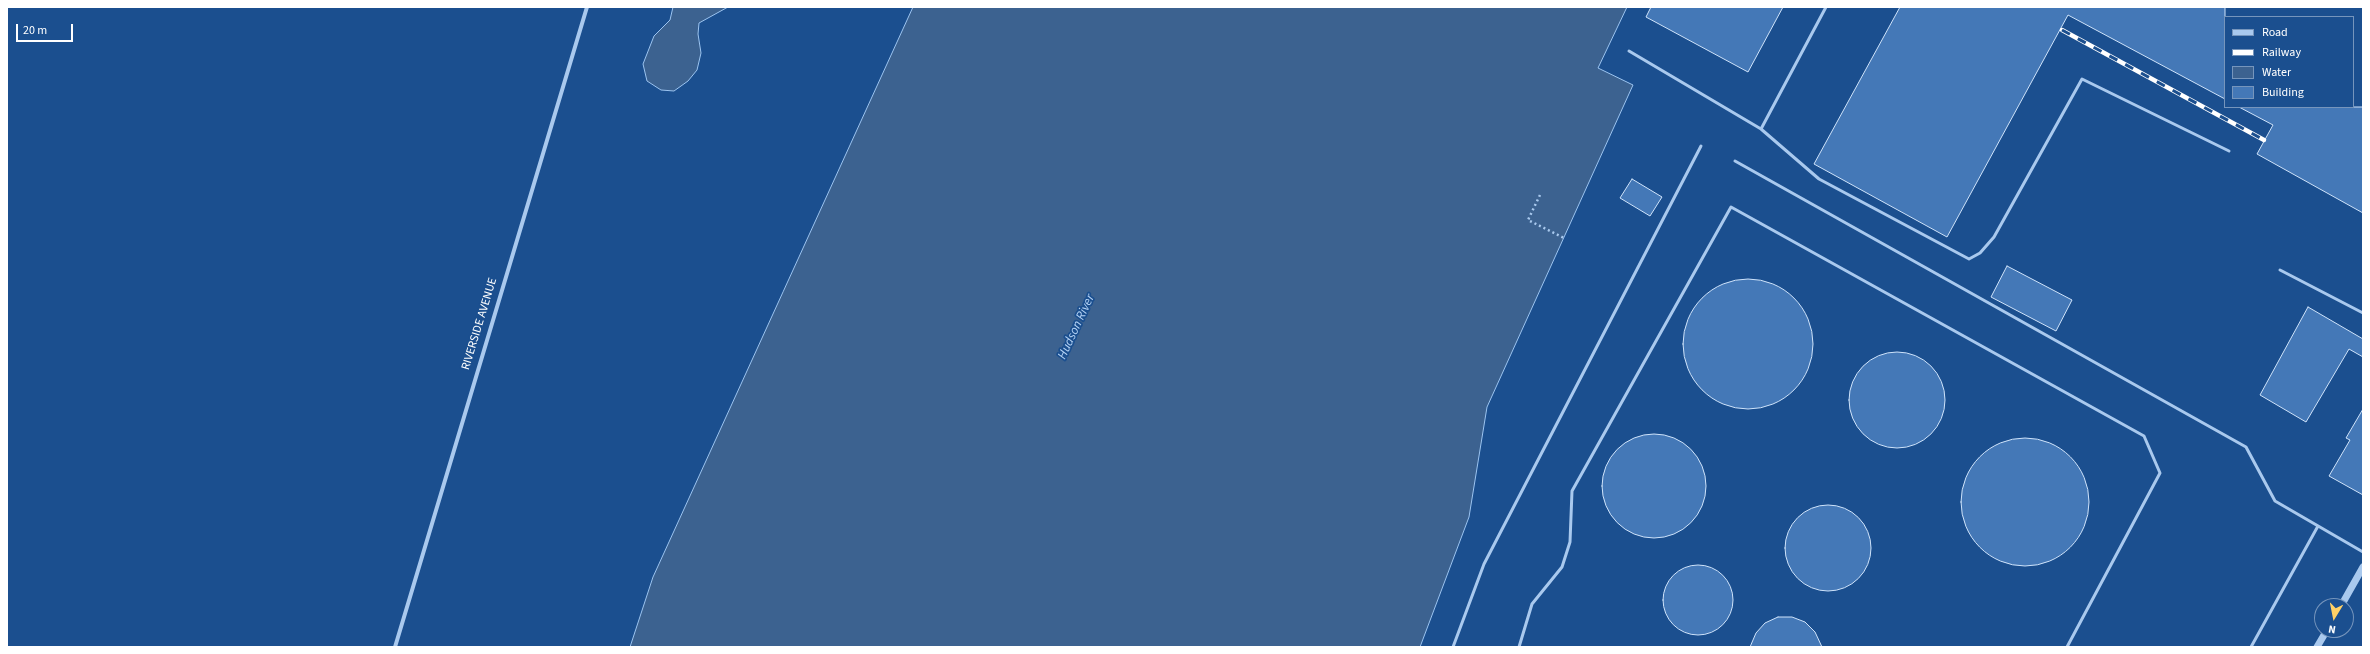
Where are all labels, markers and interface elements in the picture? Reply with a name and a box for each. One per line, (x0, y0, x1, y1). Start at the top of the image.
scale bar (18, 16, 75, 42)
legend (2224, 16, 2354, 108)
text: 20 m (23, 22, 47, 39)
text: Road (2262, 24, 2288, 41)
text: Railway (2262, 44, 2301, 61)
text: Water (2262, 64, 2291, 81)
text: Building (2262, 84, 2304, 101)
street label: RIVERSIDE AVENUE (459, 276, 501, 372)
water label: Hudson River (1055, 292, 1099, 362)
north arrow (2314, 598, 2354, 638)
text: N (2327, 621, 2337, 637)

